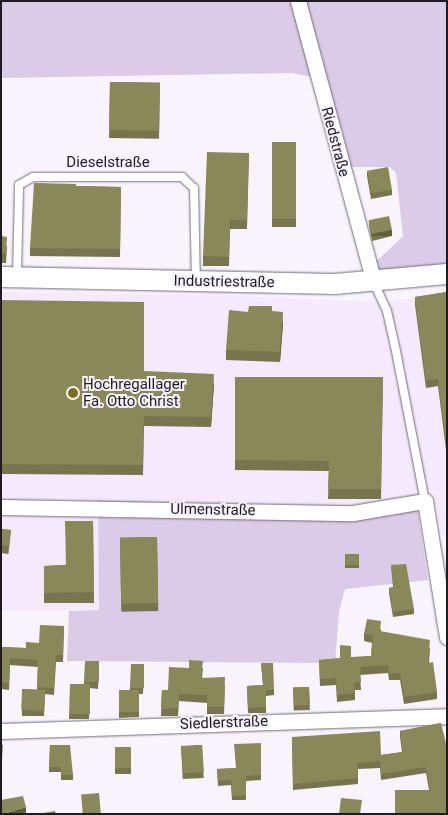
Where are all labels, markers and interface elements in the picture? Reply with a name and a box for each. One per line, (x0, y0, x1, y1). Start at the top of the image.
street label: Riedstraße (317, 105, 353, 179)
street label: Dieselstraße (66, 154, 150, 172)
street label: Industriestraße (173, 272, 275, 292)
place label: Hochregallager Fa. Otto Christ (83, 375, 185, 410)
marker: Hochregallager Fa. Otto Christ (67, 387, 79, 399)
street label: Ulmenstraße (170, 500, 256, 520)
street label: Siedlerstraße (180, 712, 268, 734)

